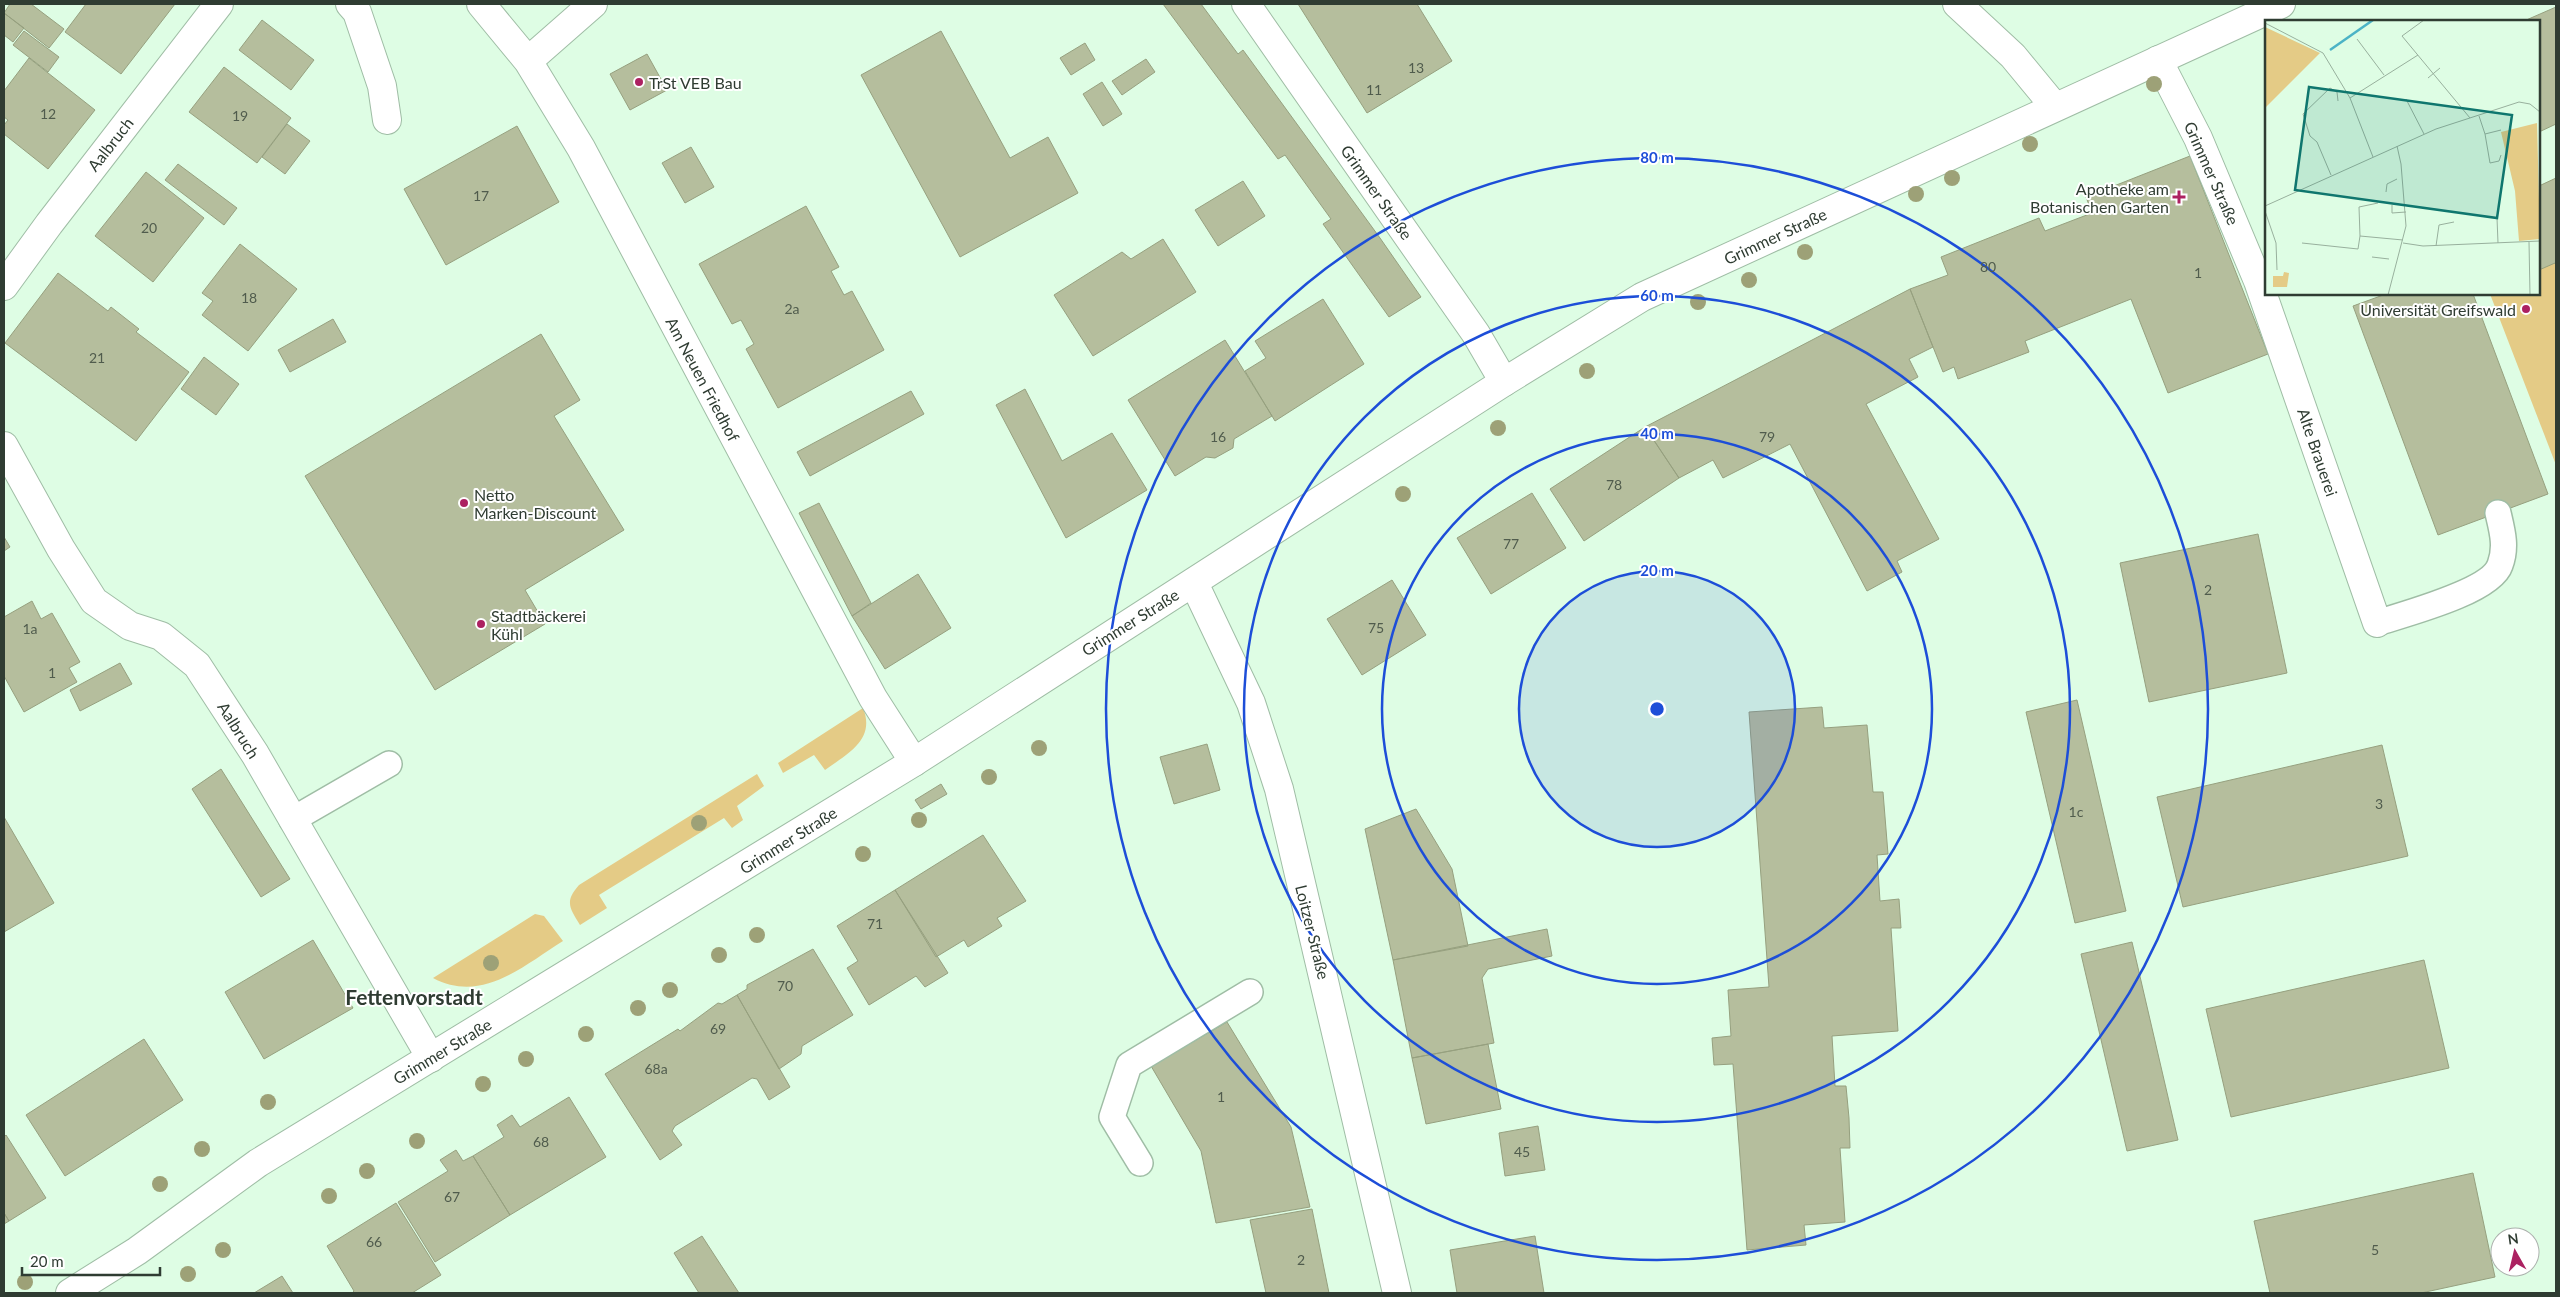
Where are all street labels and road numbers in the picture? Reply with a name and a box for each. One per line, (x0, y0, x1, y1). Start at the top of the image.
street label: Aalbruch (83, 113, 137, 175)
street label: Grimmer Straße (2181, 118, 2243, 228)
street label: Grimmer Straße (1337, 141, 1417, 243)
street label: Grimmer Straße (1721, 204, 1829, 268)
street label: Am Neuen Friedhof (662, 314, 744, 445)
street label: Alte Brauerei (2294, 406, 2342, 498)
street label: Grimmer Straße (1078, 585, 1182, 659)
street label: Aalbruch (214, 698, 264, 762)
street label: Grimmer Straße (736, 803, 840, 877)
street label: Loitzer Straße (1292, 883, 1334, 981)
street label: Grimmer Straße (390, 1014, 494, 1088)

